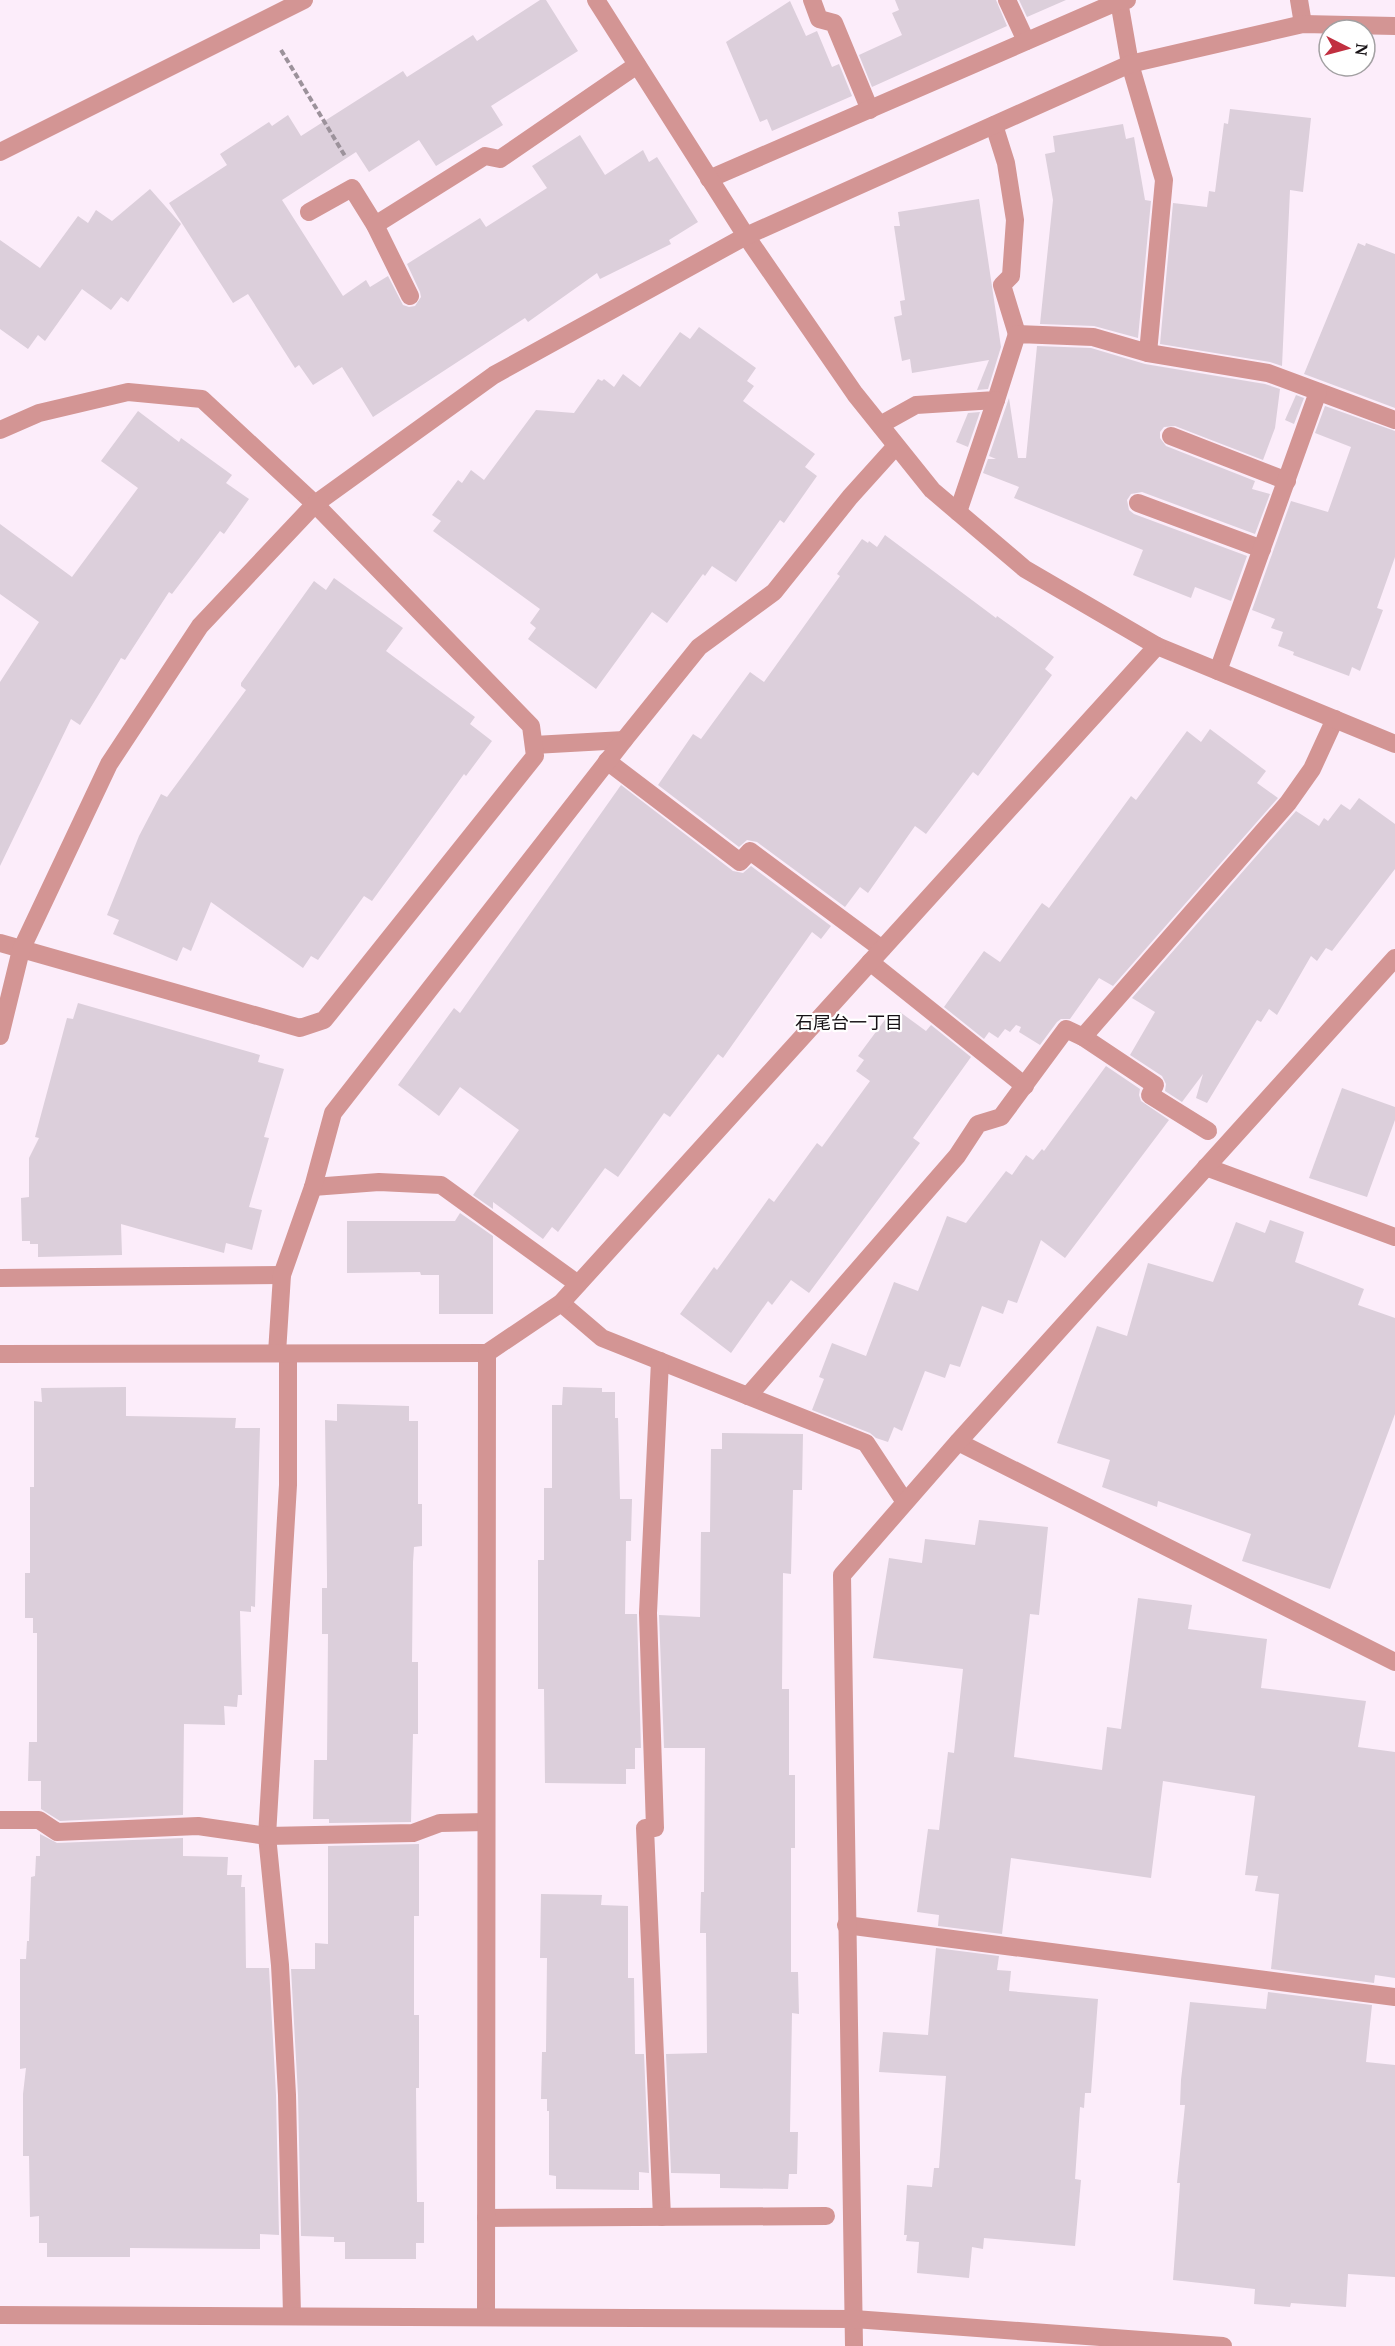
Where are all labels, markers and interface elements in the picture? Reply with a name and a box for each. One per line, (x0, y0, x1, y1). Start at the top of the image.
north arrow (1317, 18, 1377, 78)
text: N (1350, 42, 1373, 57)
district label: 石尾台一丁目 (795, 1010, 903, 1034)

